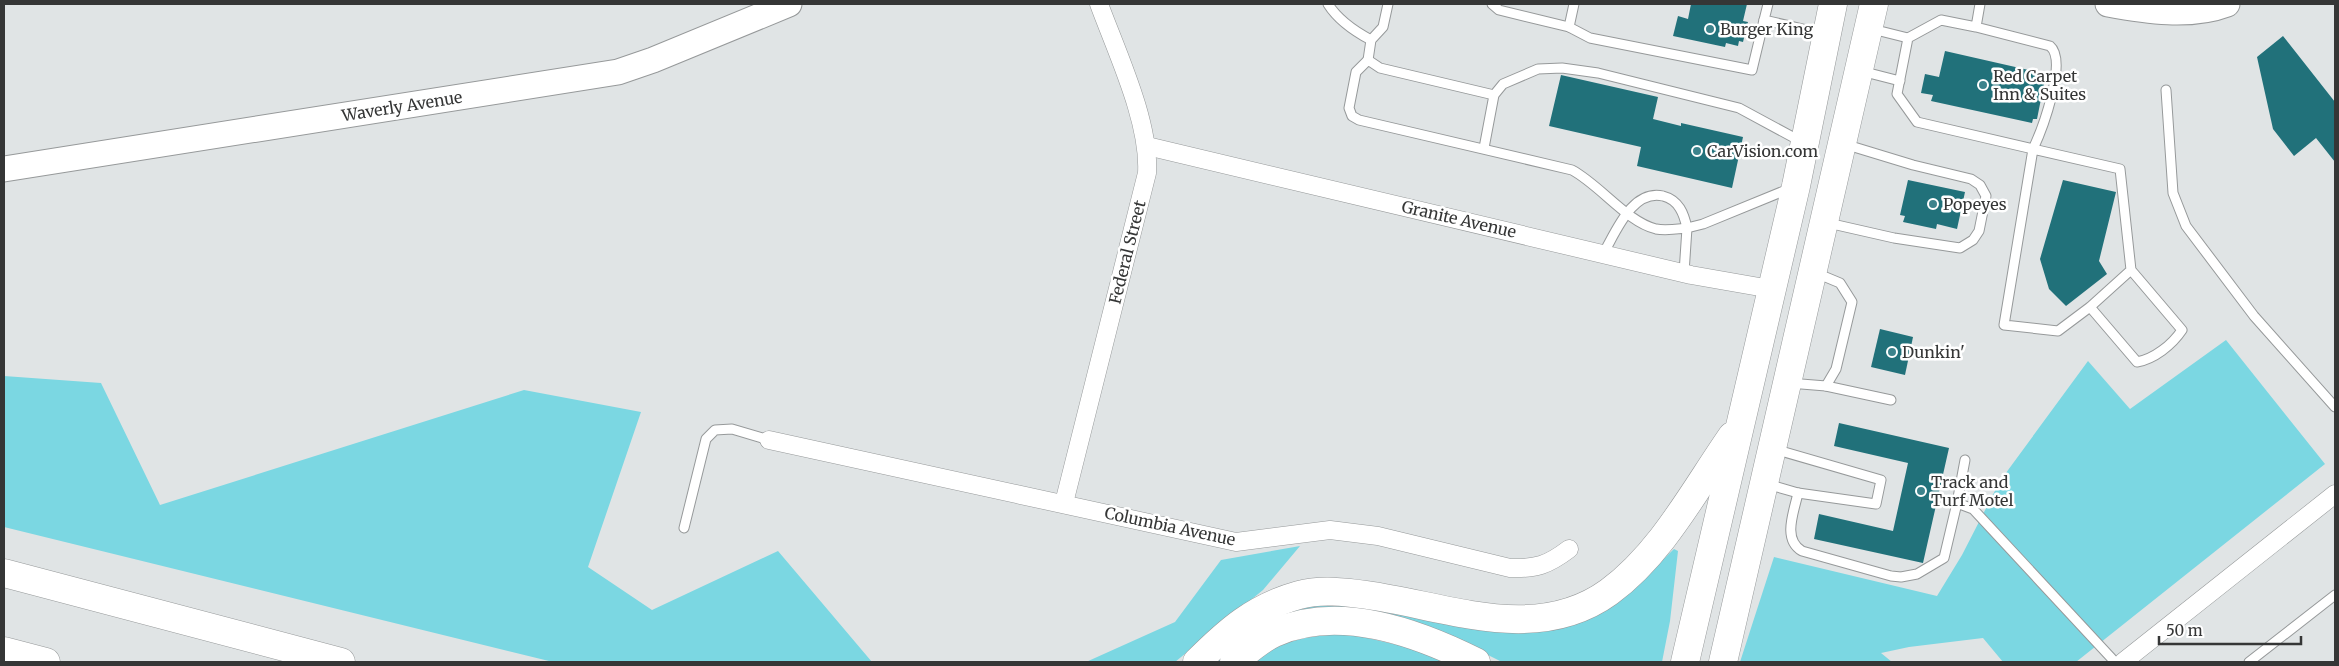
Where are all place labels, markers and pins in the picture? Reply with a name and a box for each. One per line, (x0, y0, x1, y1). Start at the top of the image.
place label: Burger King (1720, 19, 1813, 39)
marker: Burger King (1704, 23, 1716, 35)
place label: Red Carpet Inn & Suites (1993, 66, 2086, 104)
marker: Red Carpet Inn & Suites (1977, 79, 1989, 91)
place label: CarVision.com (1707, 141, 1818, 161)
marker: CarVision.com (1691, 145, 1703, 157)
place label: Popeyes (1943, 194, 2007, 214)
marker: Popeyes (1927, 198, 1939, 210)
place label: Dunkin' (1902, 342, 1965, 362)
marker: Dunkin' (1886, 346, 1898, 358)
place label: Track and Turf Motel (1931, 472, 2013, 510)
marker: Track and Turf Motel (1915, 485, 1927, 497)

